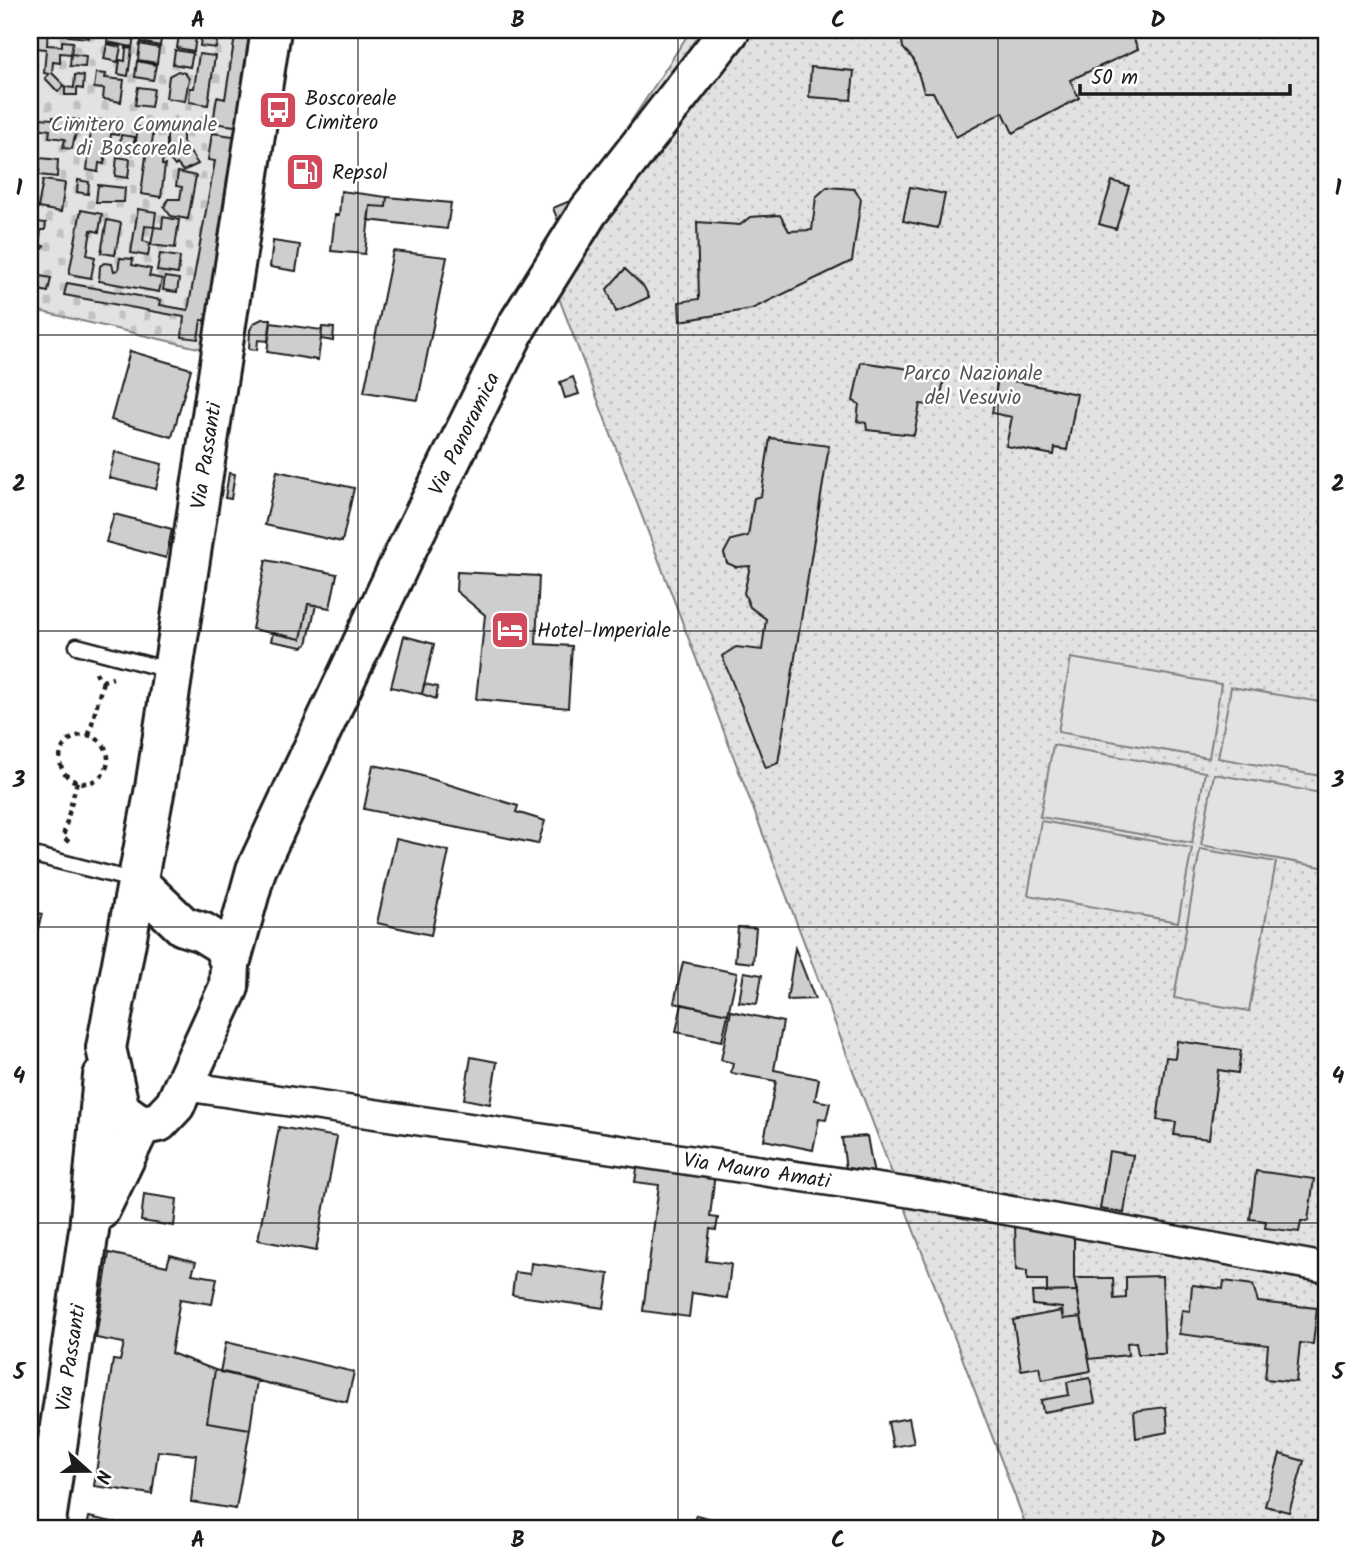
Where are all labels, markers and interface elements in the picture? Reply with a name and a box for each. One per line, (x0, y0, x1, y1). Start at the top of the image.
text: A (191, 3, 205, 39)
text: B (511, 3, 525, 39)
text: C (831, 3, 845, 39)
text: D (1150, 3, 1166, 39)
scale bar (1080, 52, 1290, 96)
text: 50 m (1091, 62, 1138, 95)
place label: Boscoreale Cimitero (305, 83, 397, 140)
bus stop icon: Boscoreale Cimitero (257, 89, 299, 131)
park label: Cimitero Comunale di Boscoreale (51, 109, 218, 166)
fuel station icon: Repsol (284, 151, 326, 193)
place label: Repsol (332, 157, 387, 190)
text: 1 (16, 171, 23, 207)
text: 1 (1335, 171, 1342, 207)
park label: Parco Nazionale del Vesuvio (904, 358, 1043, 415)
street label: Via Panoramica (421, 367, 510, 502)
street label: Via Passanti (183, 399, 232, 512)
text: 2 (12, 467, 26, 503)
text: 2 (1331, 467, 1345, 503)
hotel icon: Hotel Imperiale (489, 609, 531, 651)
place label: Hotel Imperiale (537, 615, 671, 648)
text: 3 (12, 763, 26, 799)
text: 3 (1331, 763, 1345, 799)
text: 4 (13, 1059, 26, 1095)
text: 4 (1332, 1059, 1345, 1095)
street label: Via Mauro Amati (681, 1145, 833, 1199)
street label: Via Passanti (47, 1301, 96, 1414)
text: 5 (12, 1355, 27, 1391)
text: 5 (1331, 1355, 1346, 1391)
north arrow (52, 1436, 122, 1506)
text: N (86, 1465, 118, 1487)
text: A (191, 1523, 205, 1558)
text: B (511, 1523, 525, 1558)
text: C (831, 1523, 845, 1558)
text: D (1150, 1523, 1166, 1558)

